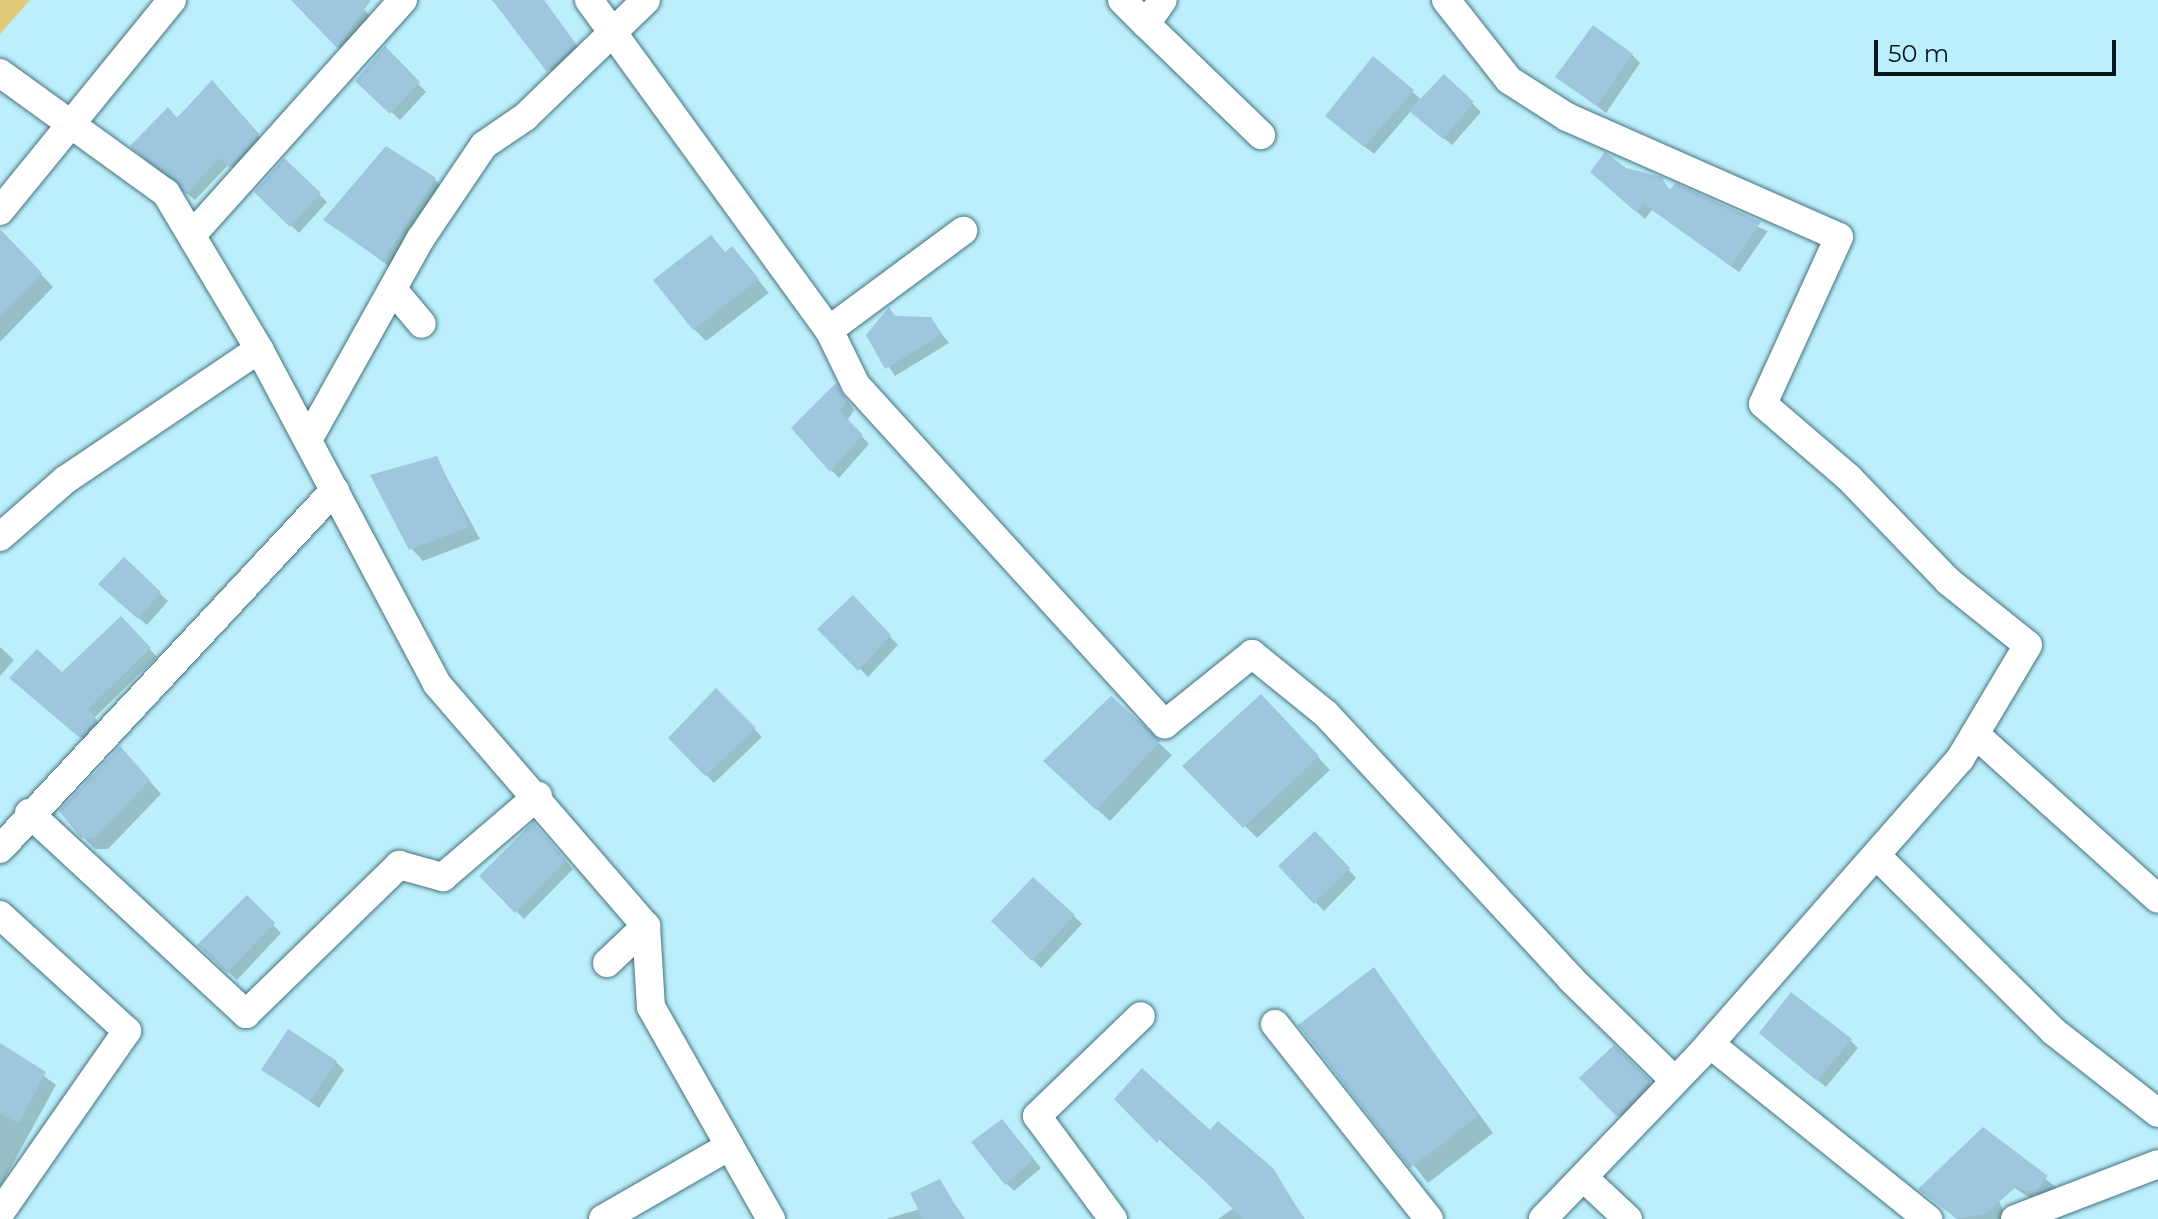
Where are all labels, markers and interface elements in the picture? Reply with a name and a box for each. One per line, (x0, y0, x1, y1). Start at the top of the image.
scale bar (1878, 24, 2120, 74)
text: 50 m (1888, 39, 1949, 68)

